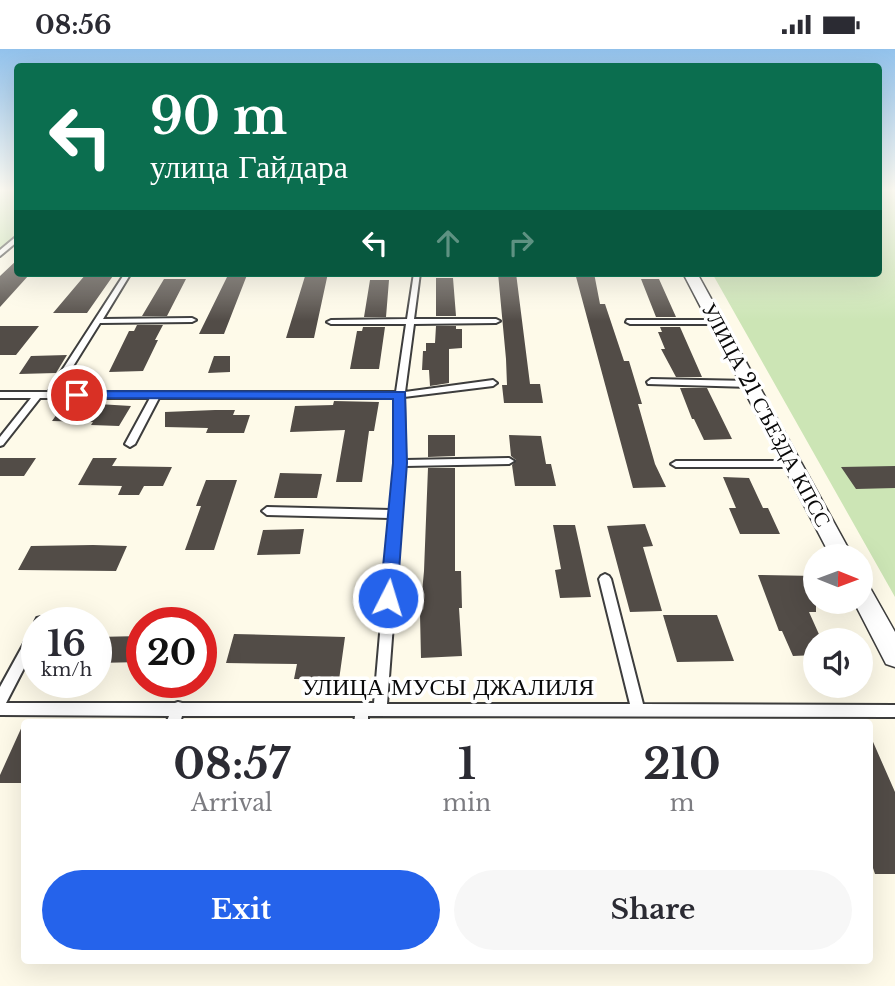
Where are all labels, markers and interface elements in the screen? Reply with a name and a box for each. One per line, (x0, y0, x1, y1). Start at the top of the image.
text: 08:56 (35, 9, 112, 41)
text: 90 m (150, 86, 287, 147)
icon: left (35, 91, 126, 182)
text: улица Гайдара (150, 147, 348, 187)
icon: left (356, 224, 394, 262)
icon: ahead (429, 224, 467, 262)
icon: right (502, 224, 540, 262)
street label: УЛИЦА 21 СЪЕЗДА КПСС (696, 298, 836, 532)
pin (47, 365, 107, 425)
icon: arrive (58, 376, 96, 414)
north arrow (803, 544, 873, 614)
map controls (803, 544, 873, 698)
position arrow (351, 561, 425, 635)
speed limit sign: 20 (126, 607, 217, 698)
text: 16 (47, 622, 86, 665)
button: sound (803, 628, 873, 698)
text: km/h (41, 659, 92, 681)
street label: УЛИЦА МУСЫ ДЖАЛИЛЯ (302, 672, 594, 701)
text: 08:57 (173, 738, 290, 790)
text: 1 (458, 738, 476, 790)
text: 210 (643, 738, 721, 790)
text: Arrival (191, 789, 273, 817)
text: min (443, 789, 491, 817)
text: m (670, 789, 694, 817)
button: Exit (42, 870, 440, 950)
button: Share (454, 870, 852, 950)

